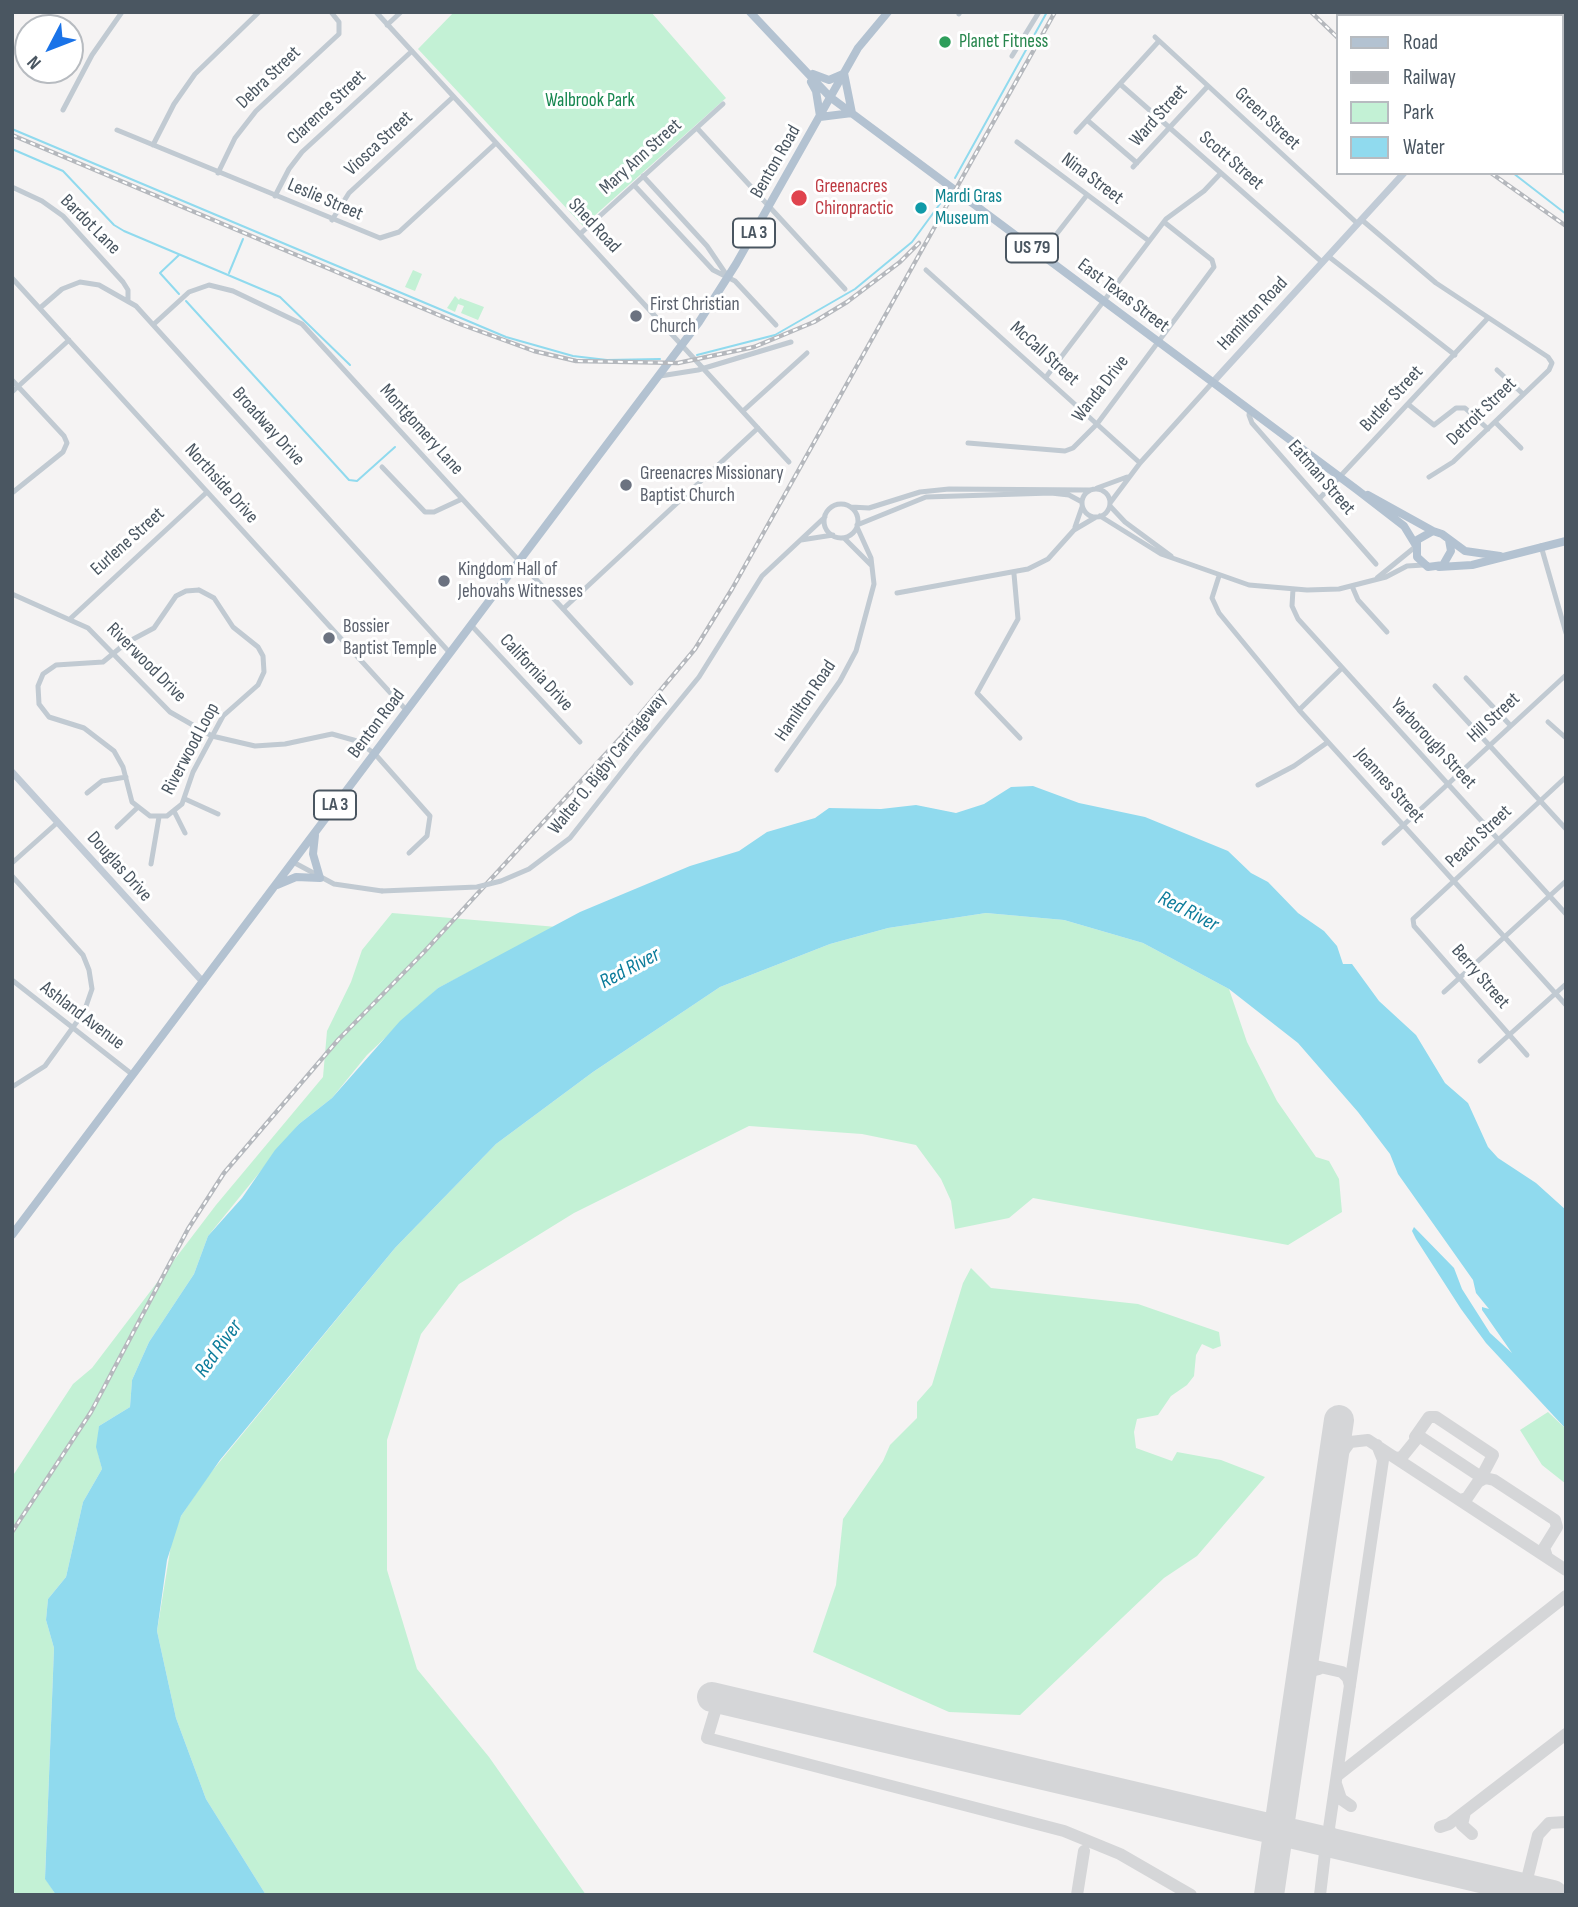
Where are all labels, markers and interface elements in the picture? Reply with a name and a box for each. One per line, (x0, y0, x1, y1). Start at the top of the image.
north arrow (14, 14, 84, 84)
legend (1336, 14, 1564, 175)
text: Road (1403, 30, 1438, 55)
place label: Planet Fitness (959, 31, 1048, 53)
marker: Planet Fitness (937, 34, 953, 50)
street label: Debra Street (232, 42, 306, 114)
text: N (23, 51, 46, 74)
text: Railway (1403, 65, 1456, 90)
street label: Clarence Street (283, 66, 371, 150)
street label: Ward Street (1125, 80, 1193, 152)
street label: Green Street (1230, 83, 1304, 155)
park label: Walbrook Park (545, 90, 635, 112)
text: Park (1403, 100, 1434, 125)
street label: Viosca Street (340, 107, 418, 181)
street label: Mary Ann Street (595, 114, 687, 200)
street label: Benton Road (746, 121, 806, 203)
street label: Scott Street (1194, 127, 1268, 195)
text: Water (1403, 135, 1445, 160)
street label: Nina Street (1056, 148, 1128, 210)
street label: Leslie Street (284, 174, 366, 226)
place label: Greenacres Chiropractic (815, 176, 894, 220)
place label: Mardi Gras Museum (935, 186, 1002, 230)
marker: Greenacres Chiropractic (789, 188, 809, 208)
street label: Bardot Lane (55, 190, 125, 260)
street label: Shed Road (563, 194, 625, 258)
marker: Mardi Gras Museum (913, 200, 929, 216)
road number: LA 3 (733, 218, 775, 247)
road number: US 79 (1006, 234, 1058, 262)
street label: East Texas Street (1073, 254, 1173, 338)
street label: Hamilton Road (1213, 272, 1293, 356)
place label: First Christian Church (650, 294, 740, 338)
marker: First Christian Church (628, 308, 644, 324)
street label: McCall Street (1005, 317, 1083, 391)
street label: Wanda Drive (1068, 351, 1134, 427)
street label: Butler Street (1356, 361, 1428, 437)
street label: Detroit Street (1442, 373, 1522, 451)
street label: Montgomery Lane (374, 380, 468, 480)
street label: Broadway Drive (227, 383, 309, 471)
street label: Eatman Street (1282, 436, 1360, 520)
street label: Northside Drive (179, 439, 263, 529)
place label: Greenacres Missionary Baptist Church (640, 463, 784, 507)
marker: Greenacres Missionary Baptist Church (618, 477, 634, 493)
street label: Eurlene Street (86, 503, 170, 581)
place label: Kingdom Hall of Jehovahs Witnesses (458, 559, 583, 603)
marker: Kingdom Hall of Jehovahs Witnesses (436, 573, 452, 589)
place label: Bossier Baptist Temple (343, 616, 437, 660)
street label: Riverwood Drive (101, 618, 191, 708)
marker: Bossier Baptist Temple (321, 630, 337, 646)
street label: California Drive (494, 630, 578, 716)
street label: Hamilton Road (771, 656, 841, 746)
street label: Benton Road (344, 685, 410, 763)
street label: Hill Street (1463, 688, 1525, 748)
street label: Walter O. Bigby Carriageway (544, 689, 672, 839)
street label: Yarborough Street (1385, 694, 1481, 794)
street label: Riverwood Loop (157, 699, 225, 799)
street label: Joannes Street (1349, 744, 1429, 828)
road number: LA 3 (314, 790, 356, 820)
street label: Peach Street (1441, 801, 1517, 873)
street label: Douglas Drive (82, 827, 156, 907)
water label: Red River (1154, 886, 1222, 938)
street label: Berry Street (1446, 940, 1514, 1014)
water label: Red River (596, 943, 664, 995)
street label: Ashland Avenue (35, 977, 129, 1055)
water label: Red River (190, 1316, 248, 1382)

